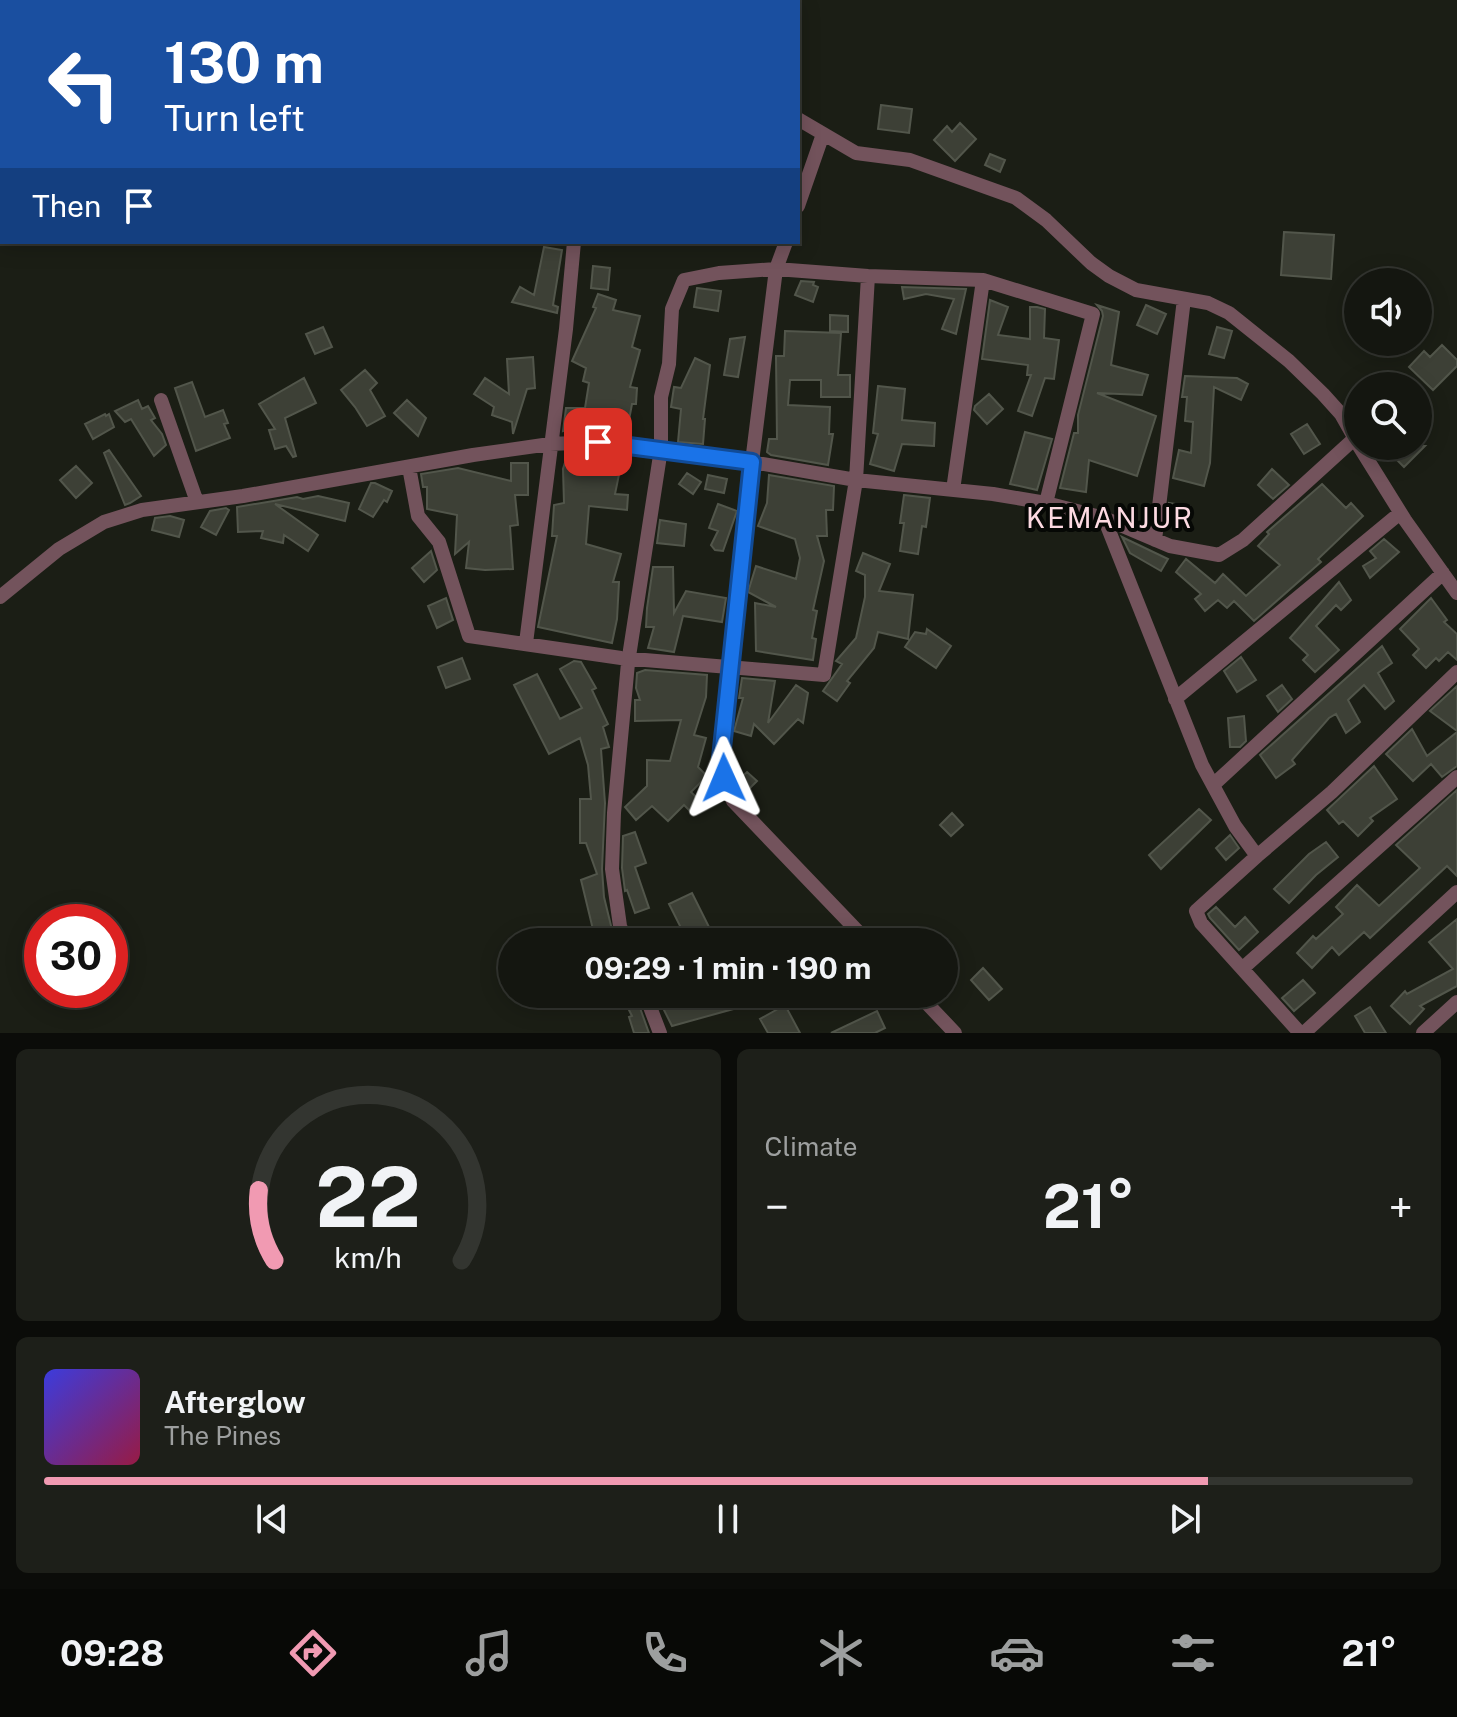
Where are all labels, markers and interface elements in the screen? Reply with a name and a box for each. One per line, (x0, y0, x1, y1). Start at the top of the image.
text: 130 m (164, 30, 324, 96)
icon: left (32, 32, 136, 136)
text: Turn left (164, 97, 305, 139)
icon: arrive (117, 184, 161, 228)
text: Then (32, 188, 101, 224)
map controls (1344, 268, 1432, 460)
button: sound (1344, 268, 1432, 356)
button: search (1344, 372, 1432, 460)
pin (564, 408, 632, 476)
icon: arrive (576, 420, 620, 464)
district label: KEMANJUR (1026, 501, 1194, 534)
position arrow (682, 736, 766, 820)
speed limit sign: 30 (24, 904, 128, 1008)
text: 09:29 · 1 min · 190 m (585, 950, 871, 986)
text: Climate (765, 1131, 858, 1162)
text: 22 (315, 1148, 421, 1246)
text: 21° (1043, 1171, 1135, 1242)
text: − (765, 1181, 789, 1233)
text: + (1389, 1181, 1413, 1233)
text: km/h (335, 1241, 402, 1274)
text: Afterglow (164, 1384, 306, 1420)
text: The Pines (164, 1420, 281, 1451)
icon: previous (250, 1497, 294, 1541)
icon: pause (706, 1497, 750, 1541)
icon: next (1163, 1497, 1207, 1541)
icon: directions (285, 1625, 341, 1681)
icon: music (461, 1625, 517, 1681)
icon: phone (637, 1625, 693, 1681)
icon: climate (813, 1625, 869, 1681)
icon: car (989, 1625, 1045, 1681)
icon: filters (1165, 1625, 1221, 1681)
text: 09:28 (60, 1632, 164, 1674)
text: 21° (1342, 1632, 1397, 1674)

